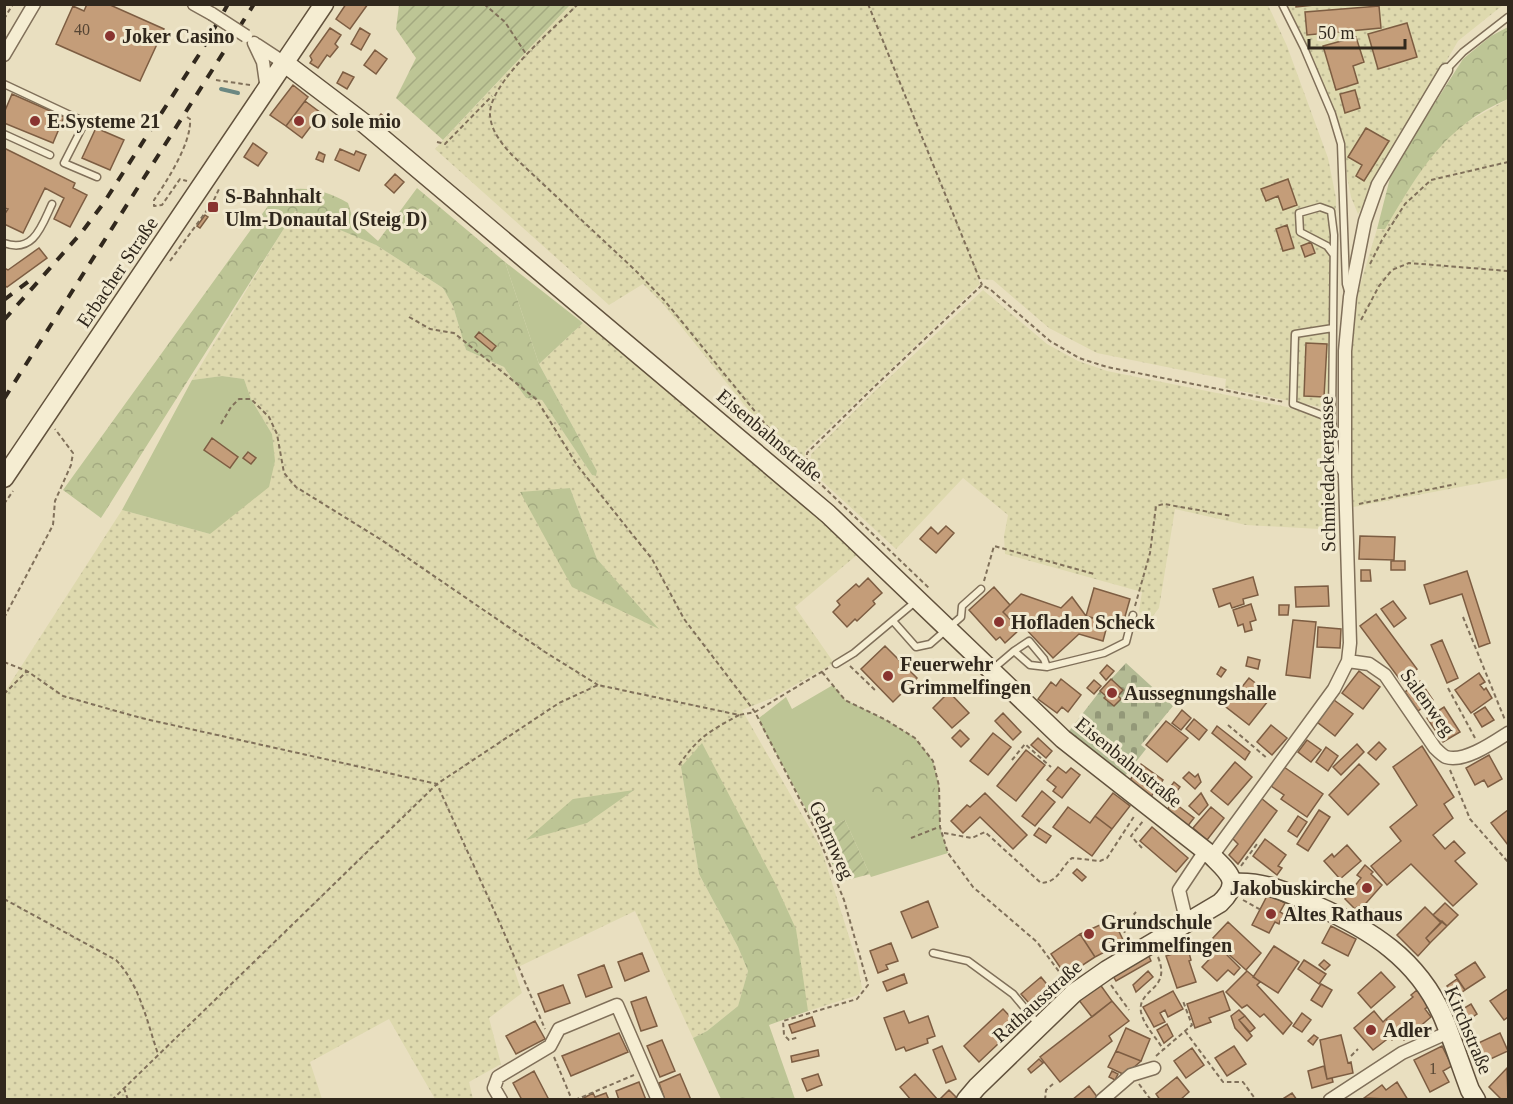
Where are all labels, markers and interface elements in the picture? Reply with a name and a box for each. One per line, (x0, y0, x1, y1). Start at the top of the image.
scale bar (1309, 12, 1405, 50)
house number: 40 (74, 21, 90, 38)
text: 50 m (1318, 23, 1355, 43)
place label: Joker Casino (122, 25, 234, 47)
marker: Joker Casino (103, 29, 117, 43)
place label: E.Systeme 21 (47, 110, 160, 133)
place label: O sole mio (311, 110, 401, 132)
marker: E.Systeme 21 (28, 114, 42, 128)
marker: O sole mio (292, 114, 306, 128)
place label: S-Bahnhalt Ulm-Donautal (Steig D) (225, 185, 427, 231)
marker: S-Bahnhalt Ulm-Donautal (Steig D) (206, 200, 220, 214)
street label: Erbacher Straße (72, 213, 162, 331)
street label: Eisenbahnstraße (713, 384, 827, 486)
street label: Schmiedackergasse (1315, 396, 1340, 552)
place label: Hofladen Scheck (1011, 611, 1156, 633)
marker: Hofladen Scheck (992, 615, 1006, 629)
place label: Feuerwehr Grimmelfingen (900, 653, 1031, 699)
street label: Salenweg (1395, 664, 1460, 741)
marker: Feuerwehr Grimmelfingen (881, 669, 895, 683)
place label: Aussegnungshalle (1124, 682, 1276, 705)
marker: Aussegnungshalle (1105, 686, 1119, 700)
street label: Eisenbahnstraße (1071, 712, 1187, 812)
street label: Gehrnweg (804, 797, 859, 883)
place label: Jakobuskirche (1230, 877, 1355, 899)
marker: Jakobuskirche (1360, 881, 1374, 895)
place label: Altes Rathaus (1283, 903, 1403, 925)
marker: Altes Rathaus (1264, 907, 1278, 921)
place label: Grundschule Grimmelfingen (1101, 911, 1232, 957)
marker: Grundschule Grimmelfingen (1082, 927, 1096, 941)
street label: Rathausstraße (988, 955, 1086, 1047)
street label: Kirchstraße (1441, 983, 1497, 1077)
place label: Adler (1383, 1019, 1432, 1041)
marker: Adler (1364, 1023, 1378, 1037)
house number: 1 (1429, 1060, 1437, 1077)

